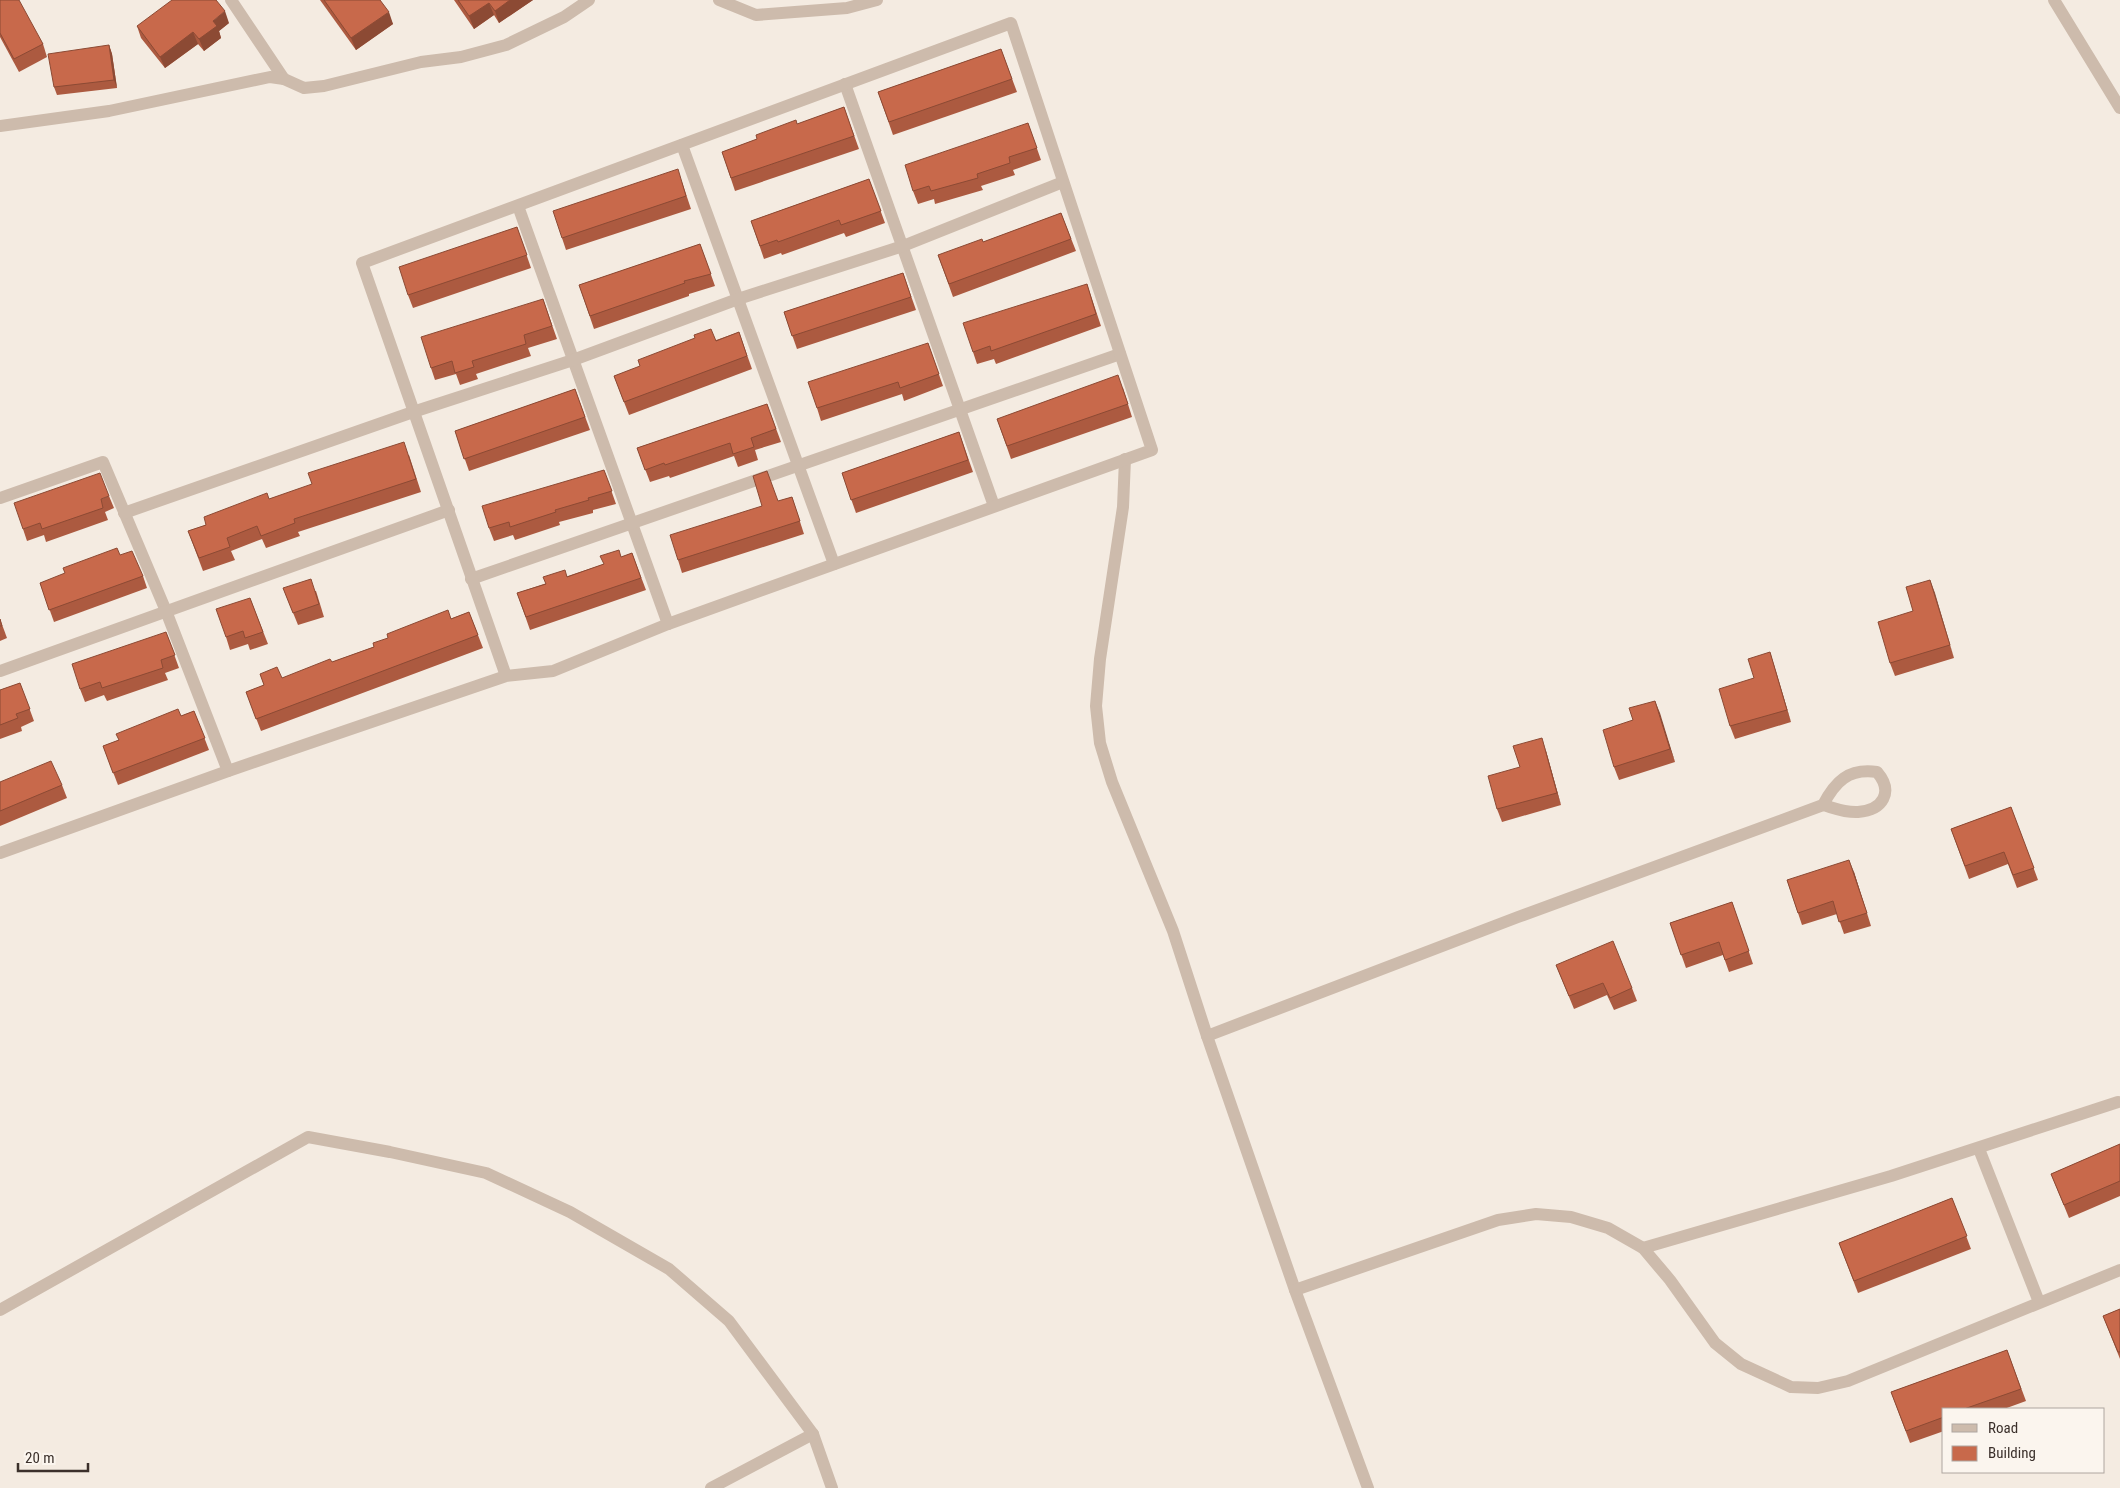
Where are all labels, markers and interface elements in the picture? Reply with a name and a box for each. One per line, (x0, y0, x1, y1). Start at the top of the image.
legend (1942, 1408, 2105, 1473)
text: Road (1988, 1419, 2018, 1437)
scale bar (18, 1440, 88, 1472)
text: Building (1988, 1444, 2036, 1462)
text: 20 m (25, 1449, 55, 1467)

